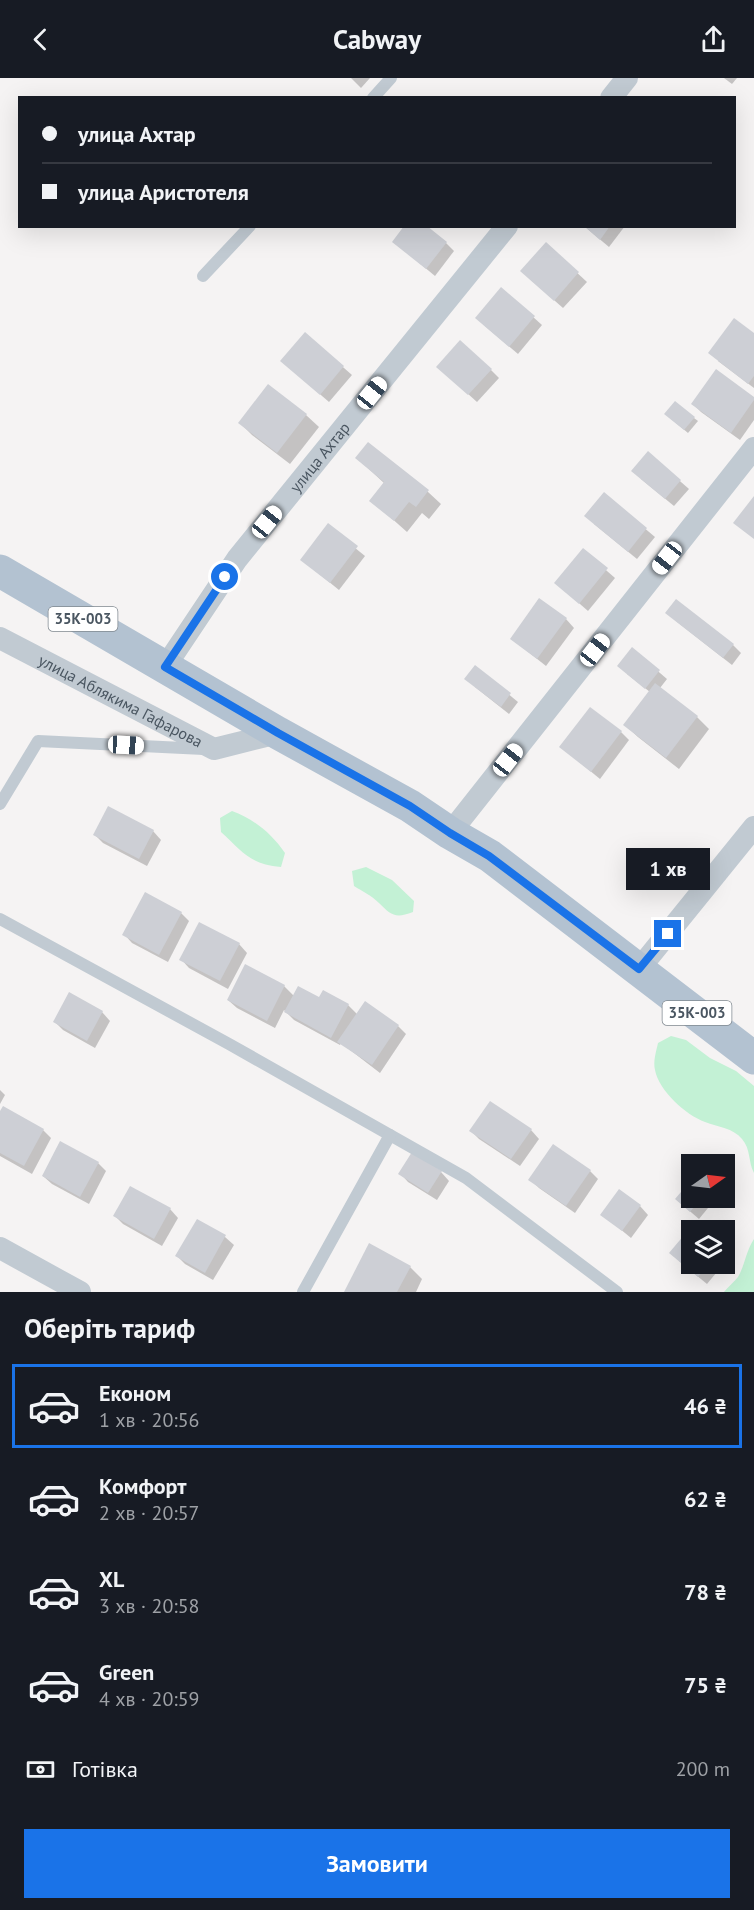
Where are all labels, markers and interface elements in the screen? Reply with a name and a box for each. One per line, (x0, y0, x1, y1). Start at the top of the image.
text: Cabway (333, 22, 421, 56)
icon: back (24, 23, 57, 56)
icon: share (697, 23, 730, 56)
text: улица Ахтар (78, 120, 196, 148)
text: улица Аристотеля (78, 178, 249, 206)
car (354, 373, 390, 413)
street label: улица Ахтар (285, 418, 354, 496)
car (249, 502, 285, 542)
car (649, 538, 685, 578)
route start (211, 563, 238, 590)
road number: 35К-003 (48, 607, 118, 631)
car (577, 630, 613, 670)
street label: улица Аблякима Гафарова (35, 650, 206, 751)
car (108, 735, 144, 755)
car (490, 740, 526, 780)
callout: 1 хв (626, 847, 710, 889)
text: 1 хв (650, 856, 687, 882)
route end (654, 920, 681, 947)
road number: 35К-003 (662, 1001, 732, 1025)
north arrow (681, 1154, 735, 1208)
map controls (681, 1154, 735, 1274)
button: layers (681, 1220, 735, 1274)
text: Оберіть тариф (24, 1311, 195, 1345)
icon: car (27, 1379, 81, 1433)
text: Економ (99, 1379, 171, 1407)
text: 46 ₴ (684, 1392, 727, 1420)
text: 1 хв · 20:56 (99, 1407, 200, 1433)
icon: car (27, 1472, 81, 1526)
text: Комфорт (99, 1472, 187, 1500)
text: 62 ₴ (684, 1485, 727, 1513)
text: 2 хв · 20:57 (99, 1500, 200, 1526)
icon: car (27, 1565, 81, 1619)
text: XL (99, 1565, 124, 1593)
text: 78 ₴ (684, 1578, 727, 1606)
text: 3 хв · 20:58 (99, 1593, 200, 1619)
icon: car (27, 1658, 81, 1712)
text: Green (99, 1658, 154, 1686)
text: 75 ₴ (684, 1671, 727, 1699)
text: 4 хв · 20:59 (99, 1686, 200, 1712)
icon: cash (24, 1753, 57, 1786)
text: Готівка (72, 1755, 138, 1783)
text: 200 m (676, 1756, 730, 1782)
button: Замовити (24, 1829, 730, 1898)

